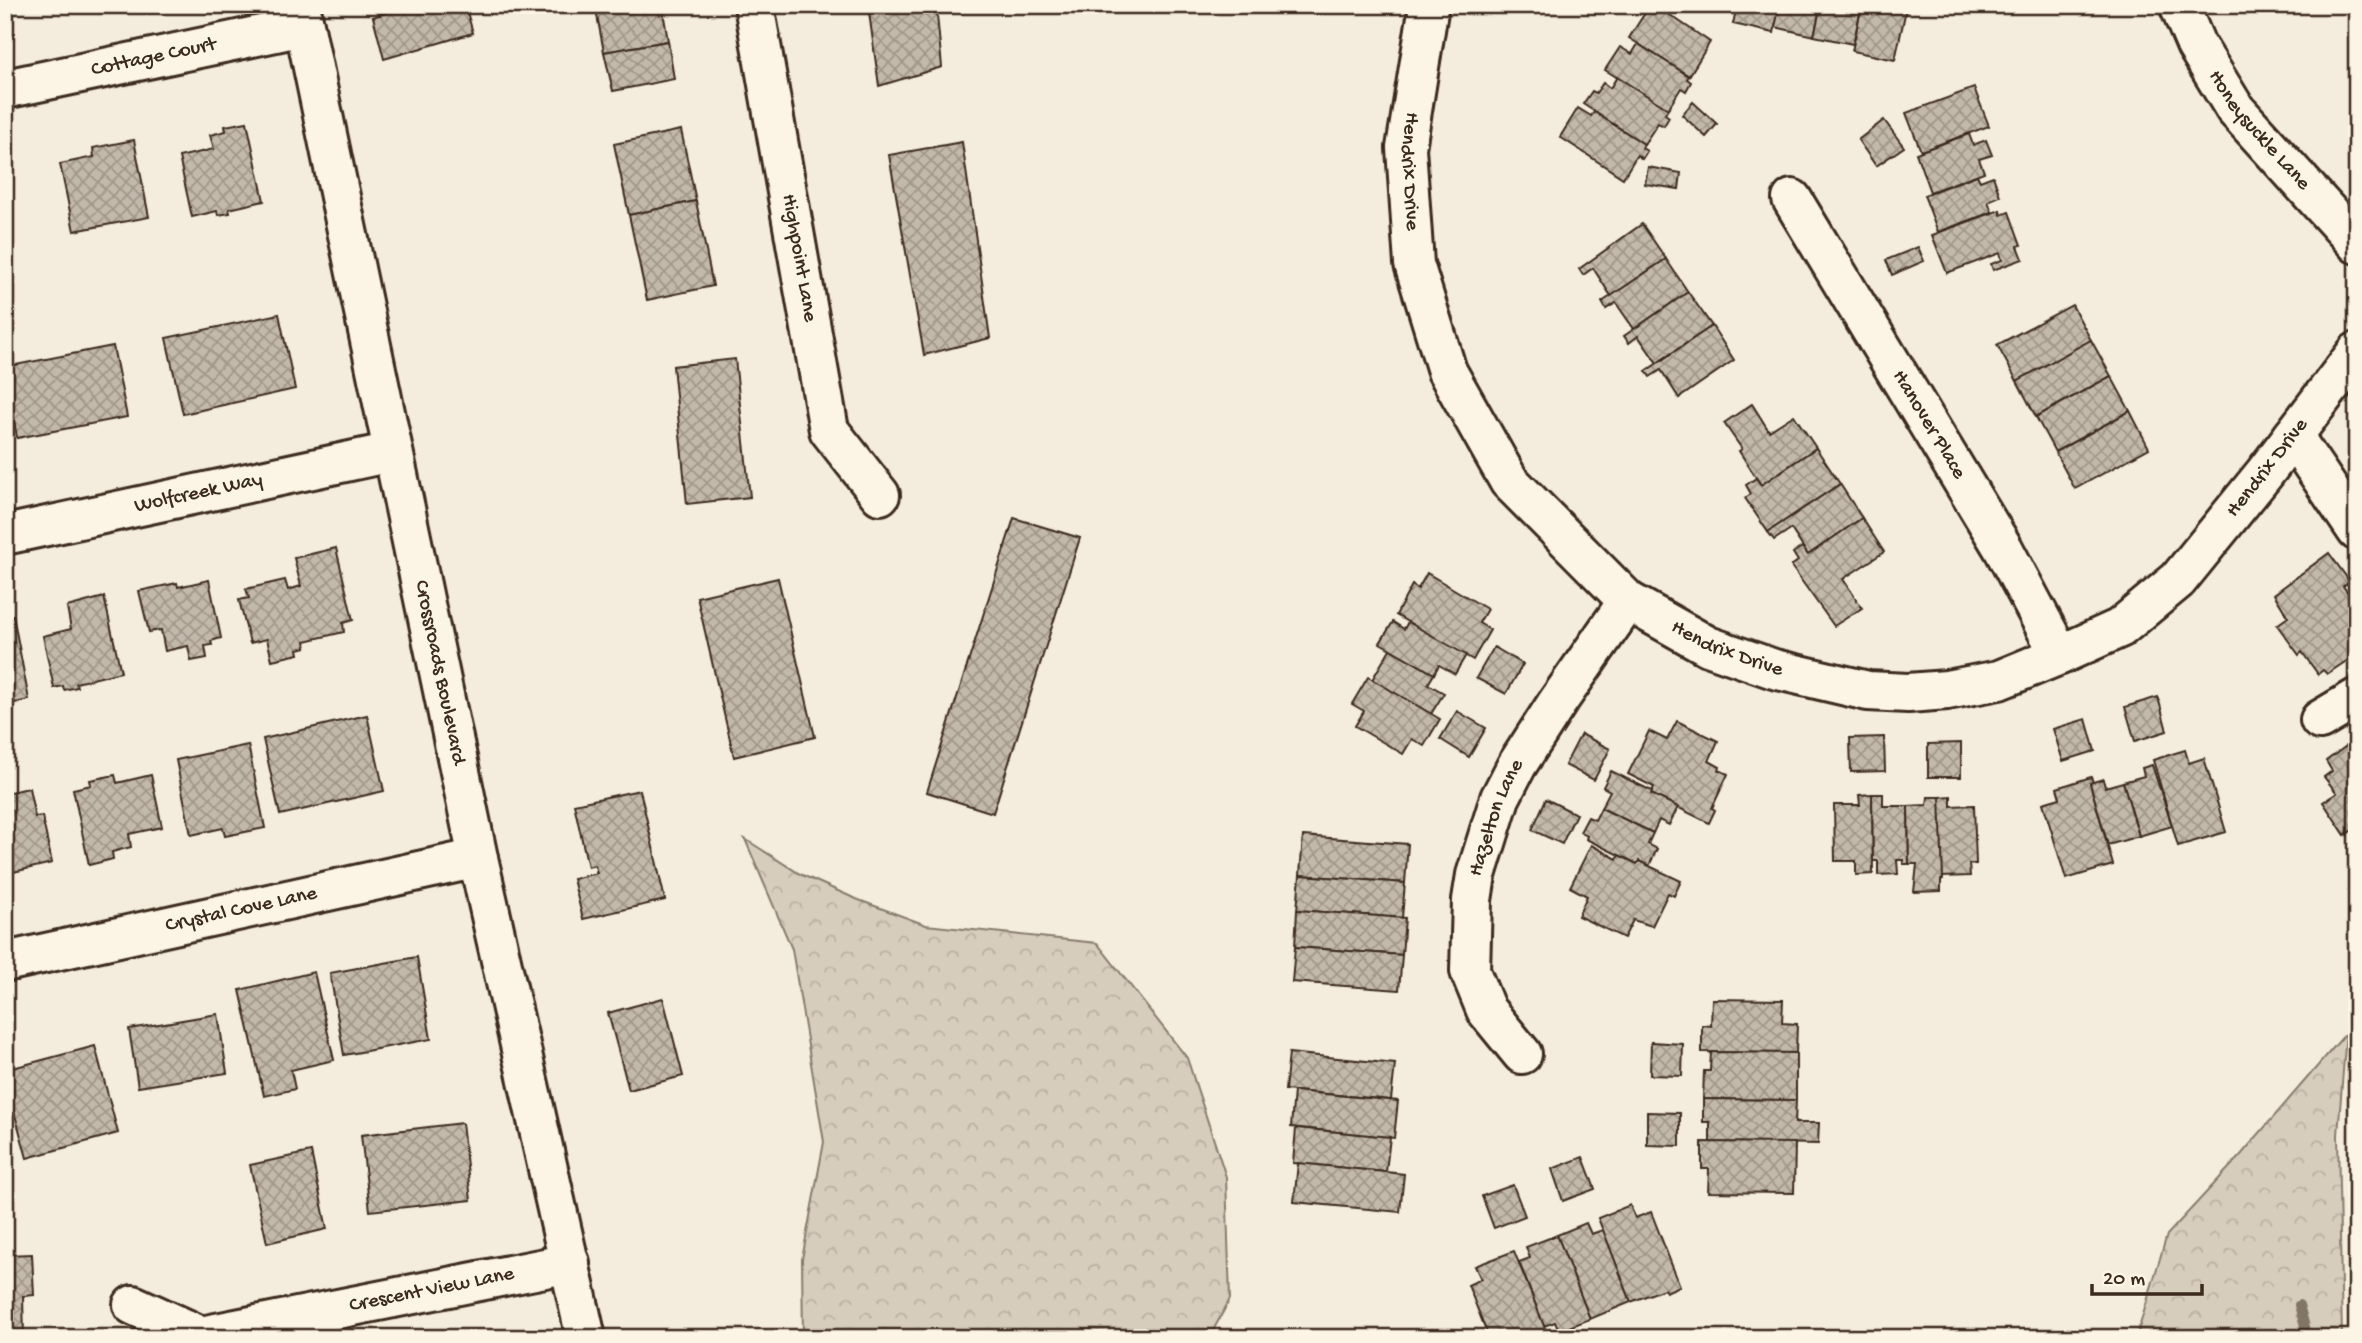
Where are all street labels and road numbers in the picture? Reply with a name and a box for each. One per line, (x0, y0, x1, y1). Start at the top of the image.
street label: Cottage Court (89, 32, 221, 83)
street label: Honeysuckle Lane (2202, 66, 2316, 197)
street label: Hendrix Drive (1393, 110, 1424, 232)
street label: Highpoint Lane (775, 192, 822, 325)
street label: Hanover Place (1886, 366, 1972, 485)
street label: Hendrix Drive (2221, 413, 2315, 523)
street label: Wolfcreek Way (132, 468, 265, 519)
street label: Crossroads Boulevard (408, 578, 471, 769)
street label: Hendrix Drive (1666, 615, 1786, 683)
street label: Hazelton Lane (1464, 754, 1531, 880)
street label: Crystal Cove Lane (163, 881, 321, 939)
street label: Crescent View Lane (347, 1262, 518, 1319)

